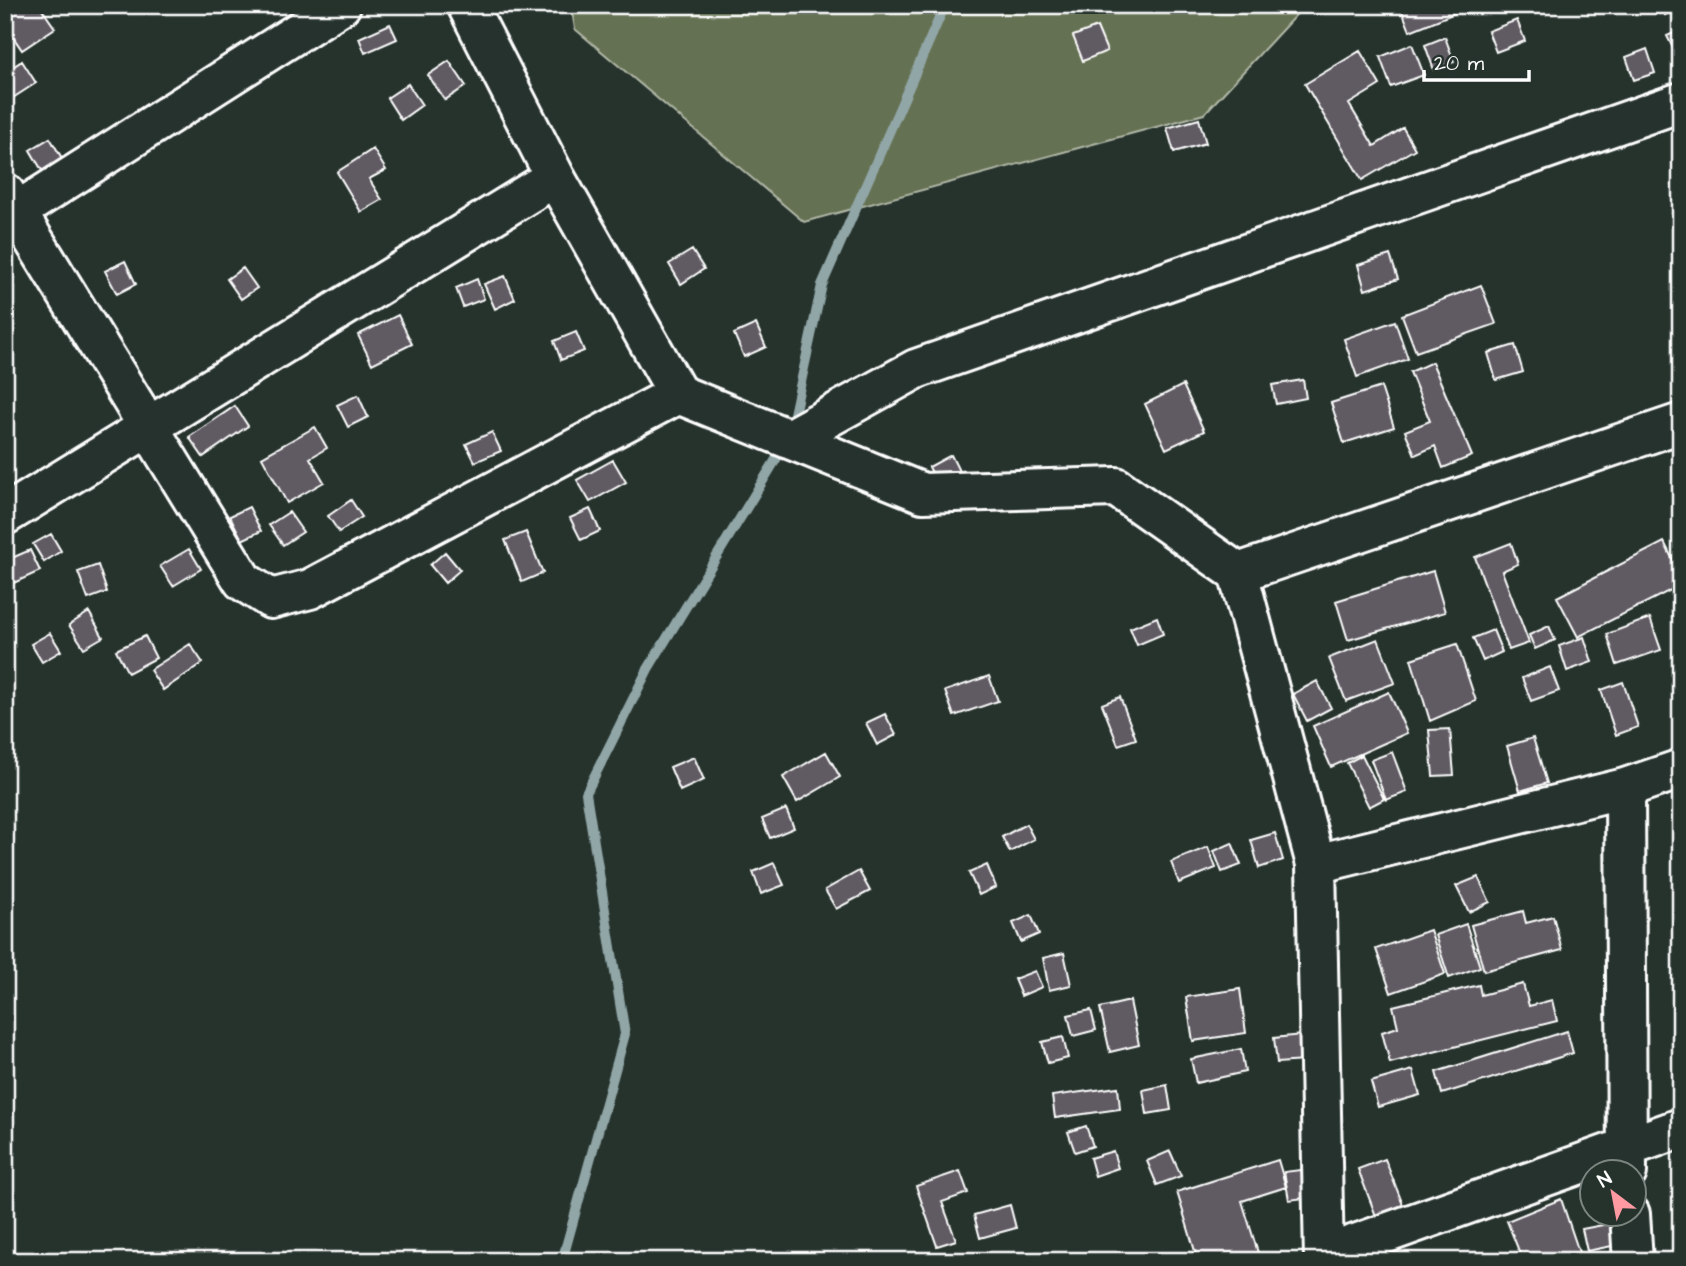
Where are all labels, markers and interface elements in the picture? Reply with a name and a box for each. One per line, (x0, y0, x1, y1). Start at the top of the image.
scale bar (1424, 38, 1528, 82)
text: 20 m (1434, 49, 1485, 78)
north arrow (1578, 1158, 1648, 1228)
text: N (1593, 1165, 1617, 1194)

